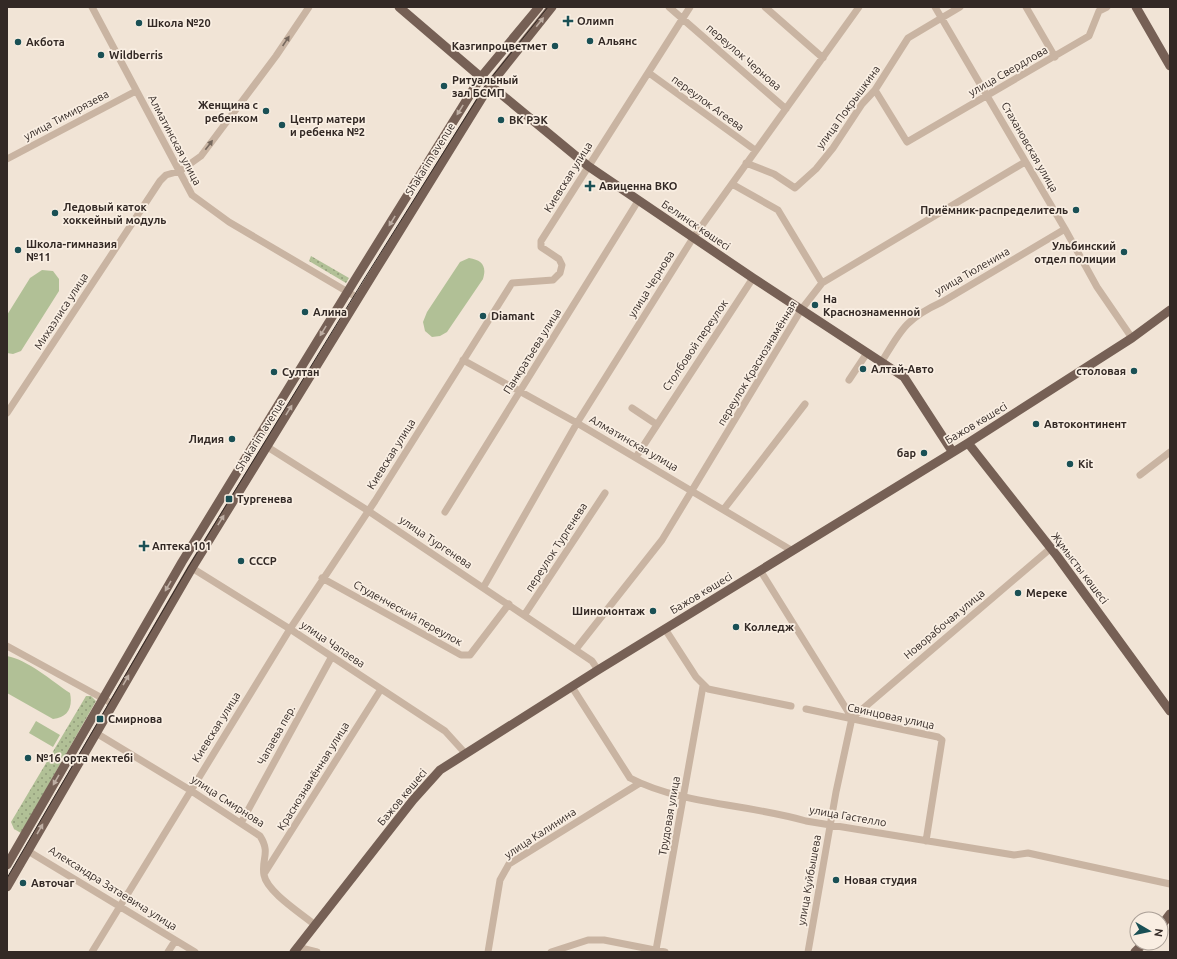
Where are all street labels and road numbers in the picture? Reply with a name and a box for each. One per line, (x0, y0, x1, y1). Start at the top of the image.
street label: переулок Чернова (704, 21, 784, 93)
street label: улица Свердлова (966, 43, 1050, 99)
street label: улица Покрышкина (814, 63, 882, 151)
street label: переулок Агеева (669, 73, 747, 133)
street label: улица Тимирязева (21, 88, 111, 142)
street label: Алматинская улица (146, 93, 204, 187)
street label: Стахановская улица (999, 100, 1061, 194)
street label: Shakarim avenue (403, 120, 457, 198)
street label: Киевская улица (542, 140, 594, 214)
street label: Белинск көшесі (659, 198, 733, 252)
street label: улица Тюленина (932, 245, 1012, 297)
street label: улица Чернова (626, 248, 676, 320)
street label: Михаэлиса улица (32, 270, 90, 352)
street label: Столбовой переулок (660, 297, 730, 393)
street label: переулок Краснознамённая (715, 298, 799, 428)
street label: Панкратьева улица (501, 306, 563, 396)
street label: Shakarim avenue (233, 396, 287, 474)
street label: Бажов көшесі (943, 400, 1009, 446)
street label: Алматинская улица (588, 413, 680, 473)
street label: Киевская улица (365, 417, 417, 491)
street label: переулок Тургенева (523, 500, 589, 594)
street label: улица Тургенева (397, 513, 475, 571)
street label: Жұмысты көшесі (1049, 530, 1111, 606)
street label: Бажов көшесі (668, 570, 734, 616)
street label: Студенческий переулок (352, 578, 465, 648)
street label: Новорабочая улица (901, 587, 987, 661)
street label: улица Чапаева (299, 618, 367, 670)
street label: Киевская улица (190, 690, 242, 764)
street label: Свинцовая улица (846, 701, 936, 731)
street label: Чапаева пер. (255, 703, 297, 767)
street label: Краснознамённая улица (275, 720, 351, 832)
street label: Бажов көшесі (375, 766, 429, 828)
street label: улица Смирнова (189, 773, 267, 829)
street label: Трудовая улица (656, 775, 682, 857)
street label: улица Гастелло (808, 803, 888, 829)
street label: улица Калинина (502, 805, 578, 861)
street label: улица Куйбышева (795, 834, 823, 926)
street label: Александра Затаевича улица (47, 844, 179, 932)

